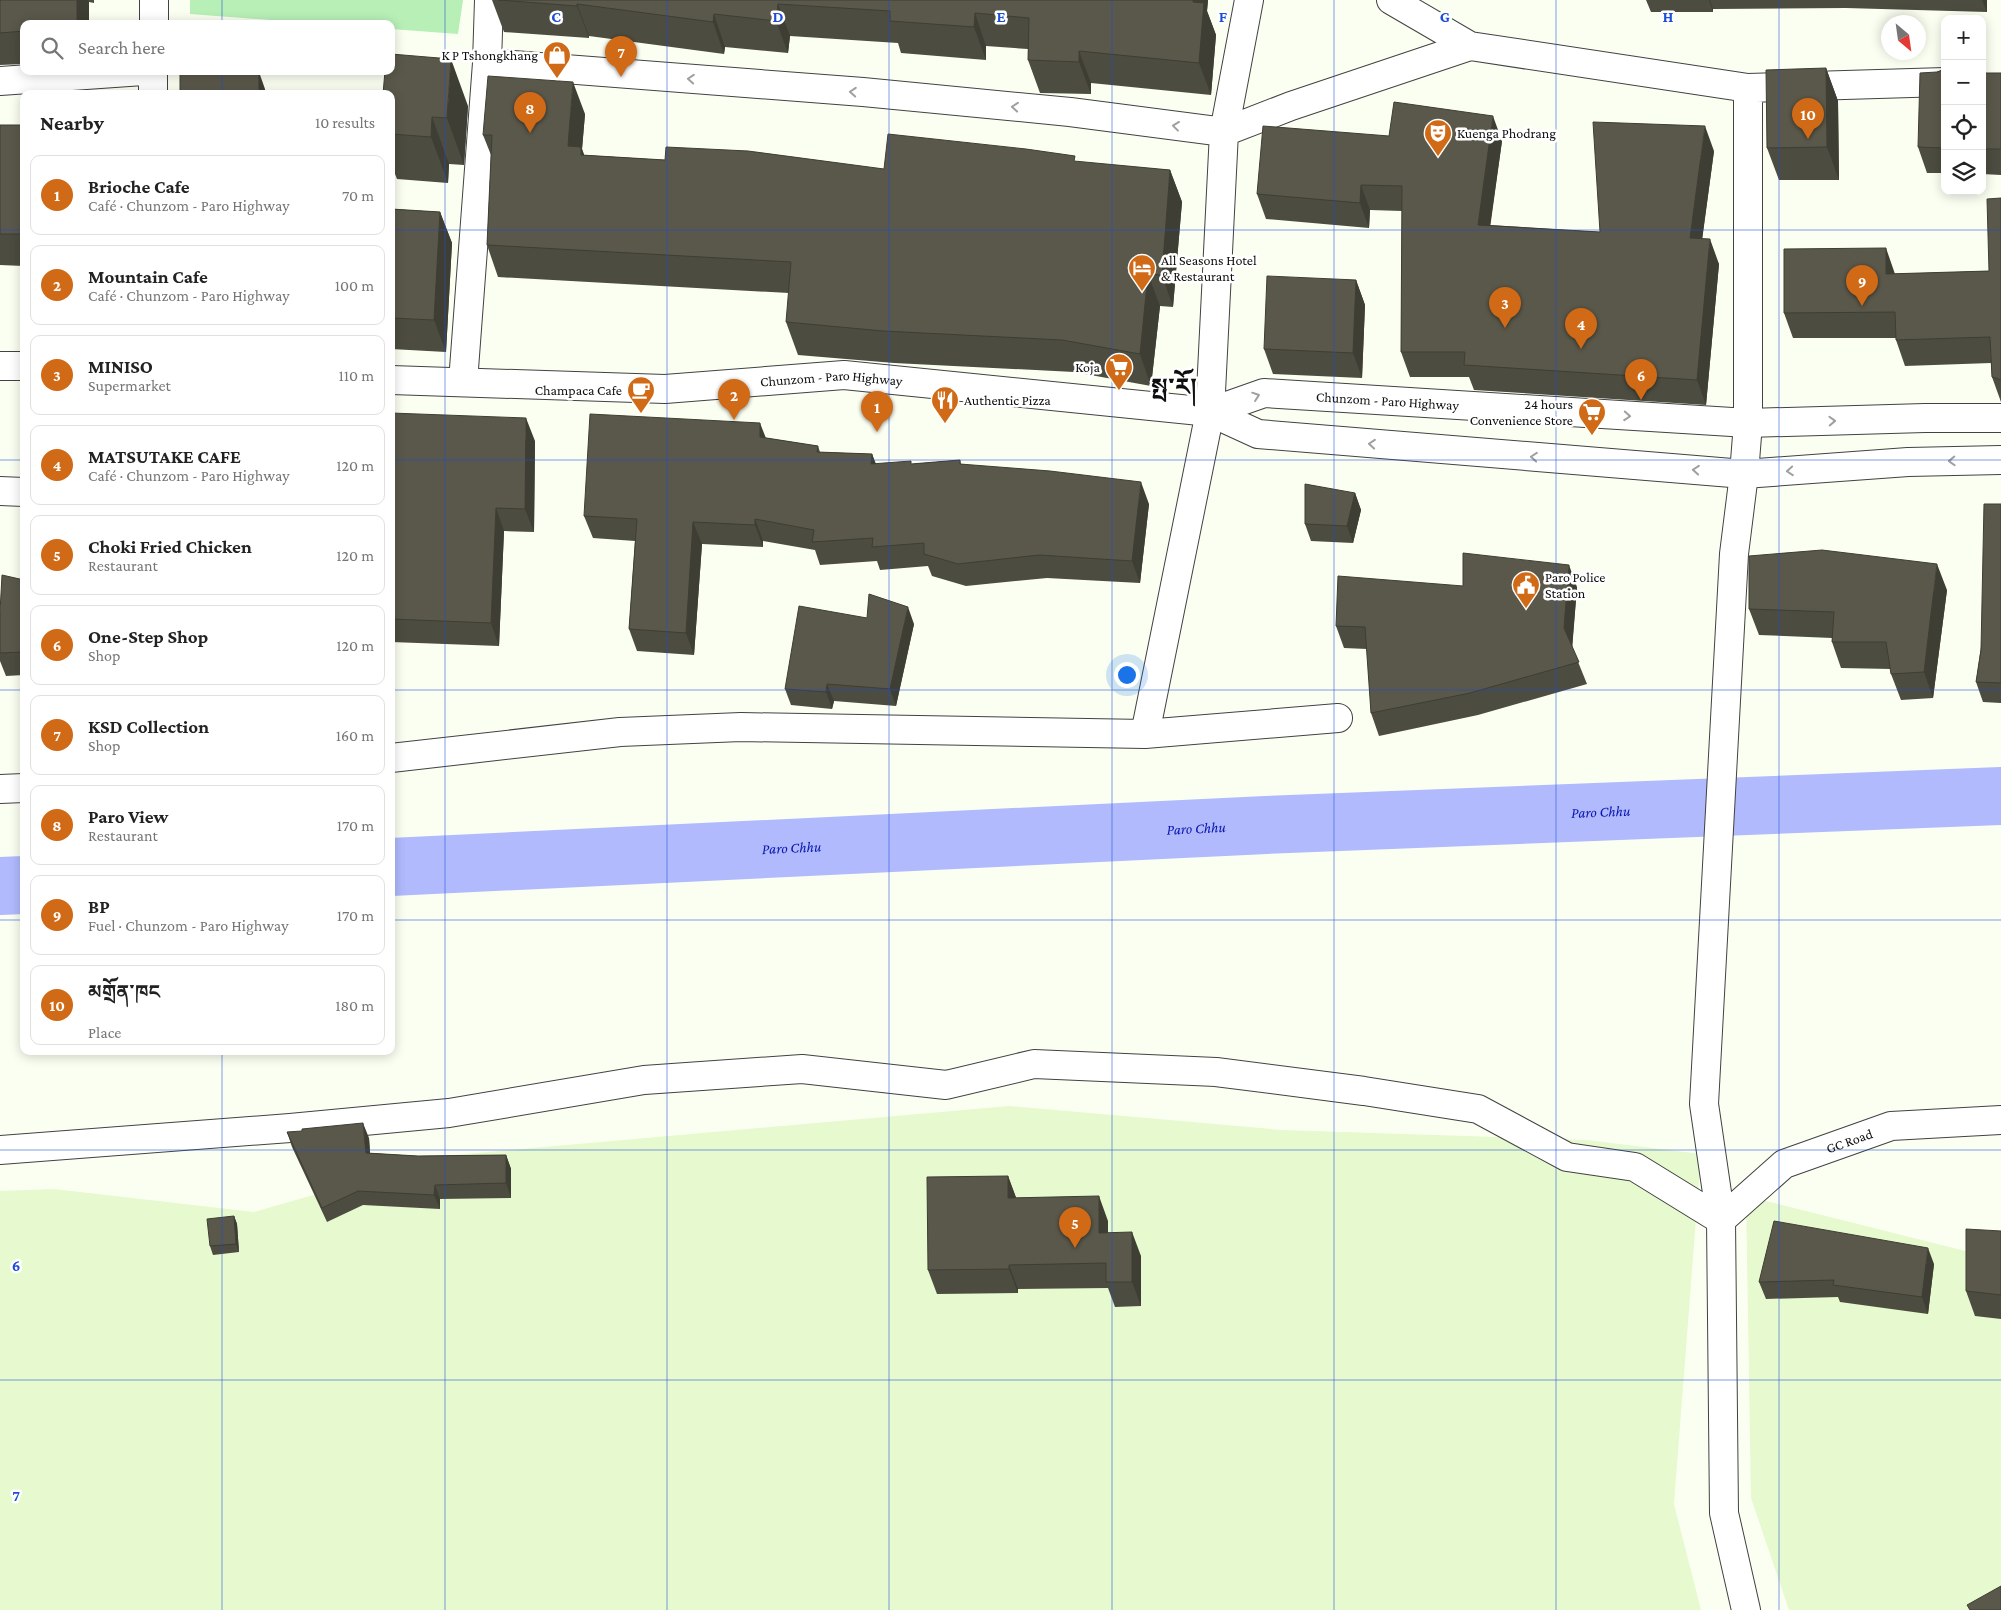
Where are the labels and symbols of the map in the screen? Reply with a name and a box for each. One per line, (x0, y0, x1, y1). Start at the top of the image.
text: C (551, 8, 561, 25)
text: D (772, 8, 784, 25)
text: E (996, 8, 1006, 25)
text: F (1219, 8, 1228, 25)
text: G (1440, 8, 1450, 25)
text: H (1663, 8, 1674, 25)
north arrow (1881, 15, 1926, 60)
pin: 7 (605, 36, 637, 77)
shop icon: K P Tshongkhang (542, 40, 572, 79)
place label: K P Tshongkhang (441, 47, 538, 63)
one-way arrow (687, 74, 695, 85)
one-way arrow (849, 86, 857, 97)
pin: 8 (514, 92, 546, 133)
pin: 10 (1792, 98, 1824, 139)
one-way arrow (1011, 102, 1019, 113)
theatre icon: Kuenga Phodrang (1423, 118, 1453, 157)
one-way arrow (1172, 121, 1180, 132)
place label: Kuenga Phodrang (1457, 125, 1556, 141)
place label: All Seasons Hotel & Restaurant (1161, 252, 1257, 284)
hotel icon: All Seasons Hotel & Restaurant (1127, 253, 1157, 292)
pin: 9 (1846, 265, 1878, 306)
pin: 3 (1489, 287, 1521, 328)
pin: 4 (1565, 308, 1597, 349)
supermarket icon: Koja (1104, 352, 1134, 391)
place label: Koja (1075, 359, 1101, 376)
pin: 6 (1625, 359, 1657, 400)
street label: Chunzom - Paro Highway (759, 367, 904, 390)
district label: སྤ་རོ། (1151, 368, 1197, 407)
cafe icon: Champaca Cafe (626, 375, 656, 414)
pin: 2 (718, 379, 750, 420)
place label: Champaca Cafe (535, 382, 622, 398)
restaurant icon: Authentic Pizza (930, 385, 960, 424)
street label: Chunzom - Paro Highway (1316, 388, 1460, 413)
pin: 1 (861, 391, 893, 432)
place label: Authentic Pizza (964, 392, 1051, 408)
one-way arrow (1251, 392, 1260, 402)
place label: 24 hours Convenience Store (1470, 396, 1573, 428)
supermarket icon: 24 hours Convenience Store (1577, 397, 1607, 436)
one-way arrow (1624, 410, 1632, 421)
one-way arrow (1828, 415, 1836, 426)
one-way arrow (1367, 438, 1375, 449)
one-way arrow (1529, 452, 1537, 463)
one-way arrow (1948, 456, 1956, 466)
one-way arrow (1691, 465, 1699, 476)
one-way arrow (1786, 465, 1794, 476)
place label: Paro Police Station (1545, 569, 1605, 601)
public building icon: Paro Police Station (1511, 570, 1541, 609)
your location (1114, 662, 1140, 688)
water label: Paro Chhu (1571, 803, 1631, 821)
water label: Paro Chhu (1166, 819, 1227, 838)
water label: Paro Chhu (762, 838, 822, 857)
street label: GC Road (1824, 1125, 1875, 1156)
pin: 5 (1059, 1207, 1091, 1248)
text: 6 (12, 1257, 20, 1274)
text: 7 (12, 1487, 20, 1504)

